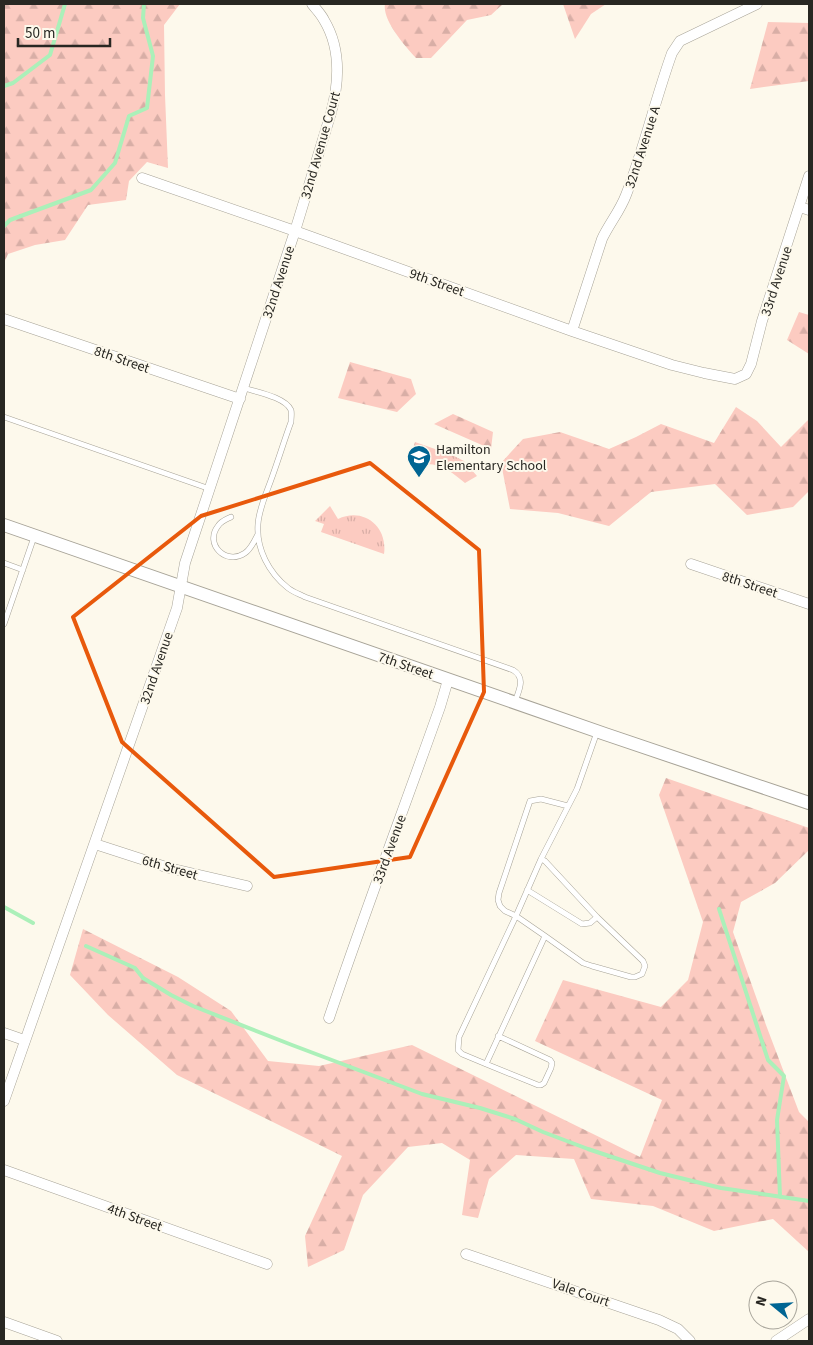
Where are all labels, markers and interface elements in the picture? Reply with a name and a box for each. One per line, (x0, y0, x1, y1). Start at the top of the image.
scale bar (18, 15, 110, 47)
text: 50 m (25, 23, 55, 44)
street label: 32nd Avenue Court (296, 89, 346, 201)
street label: 32nd Avenue A (620, 103, 666, 191)
street label: 32nd Avenue (258, 243, 300, 321)
street label: 33rd Avenue (756, 244, 798, 319)
street label: 9th Street (406, 264, 467, 302)
street label: 8th Street (91, 341, 152, 379)
place label: Hamilton Elementary School (436, 440, 547, 476)
school or university icon: Hamilton Elementary School (406, 444, 432, 478)
street label: 8th Street (719, 567, 780, 603)
street label: 32nd Avenue (135, 629, 179, 707)
street label: 7th Street (375, 647, 436, 685)
street label: 33rd Avenue (368, 812, 412, 887)
street label: 6th Street (139, 850, 200, 886)
street label: 4th Street (104, 1199, 165, 1237)
street label: Vale Court (549, 1274, 613, 1312)
north arrow (748, 1280, 798, 1330)
text: N (751, 1294, 773, 1309)

